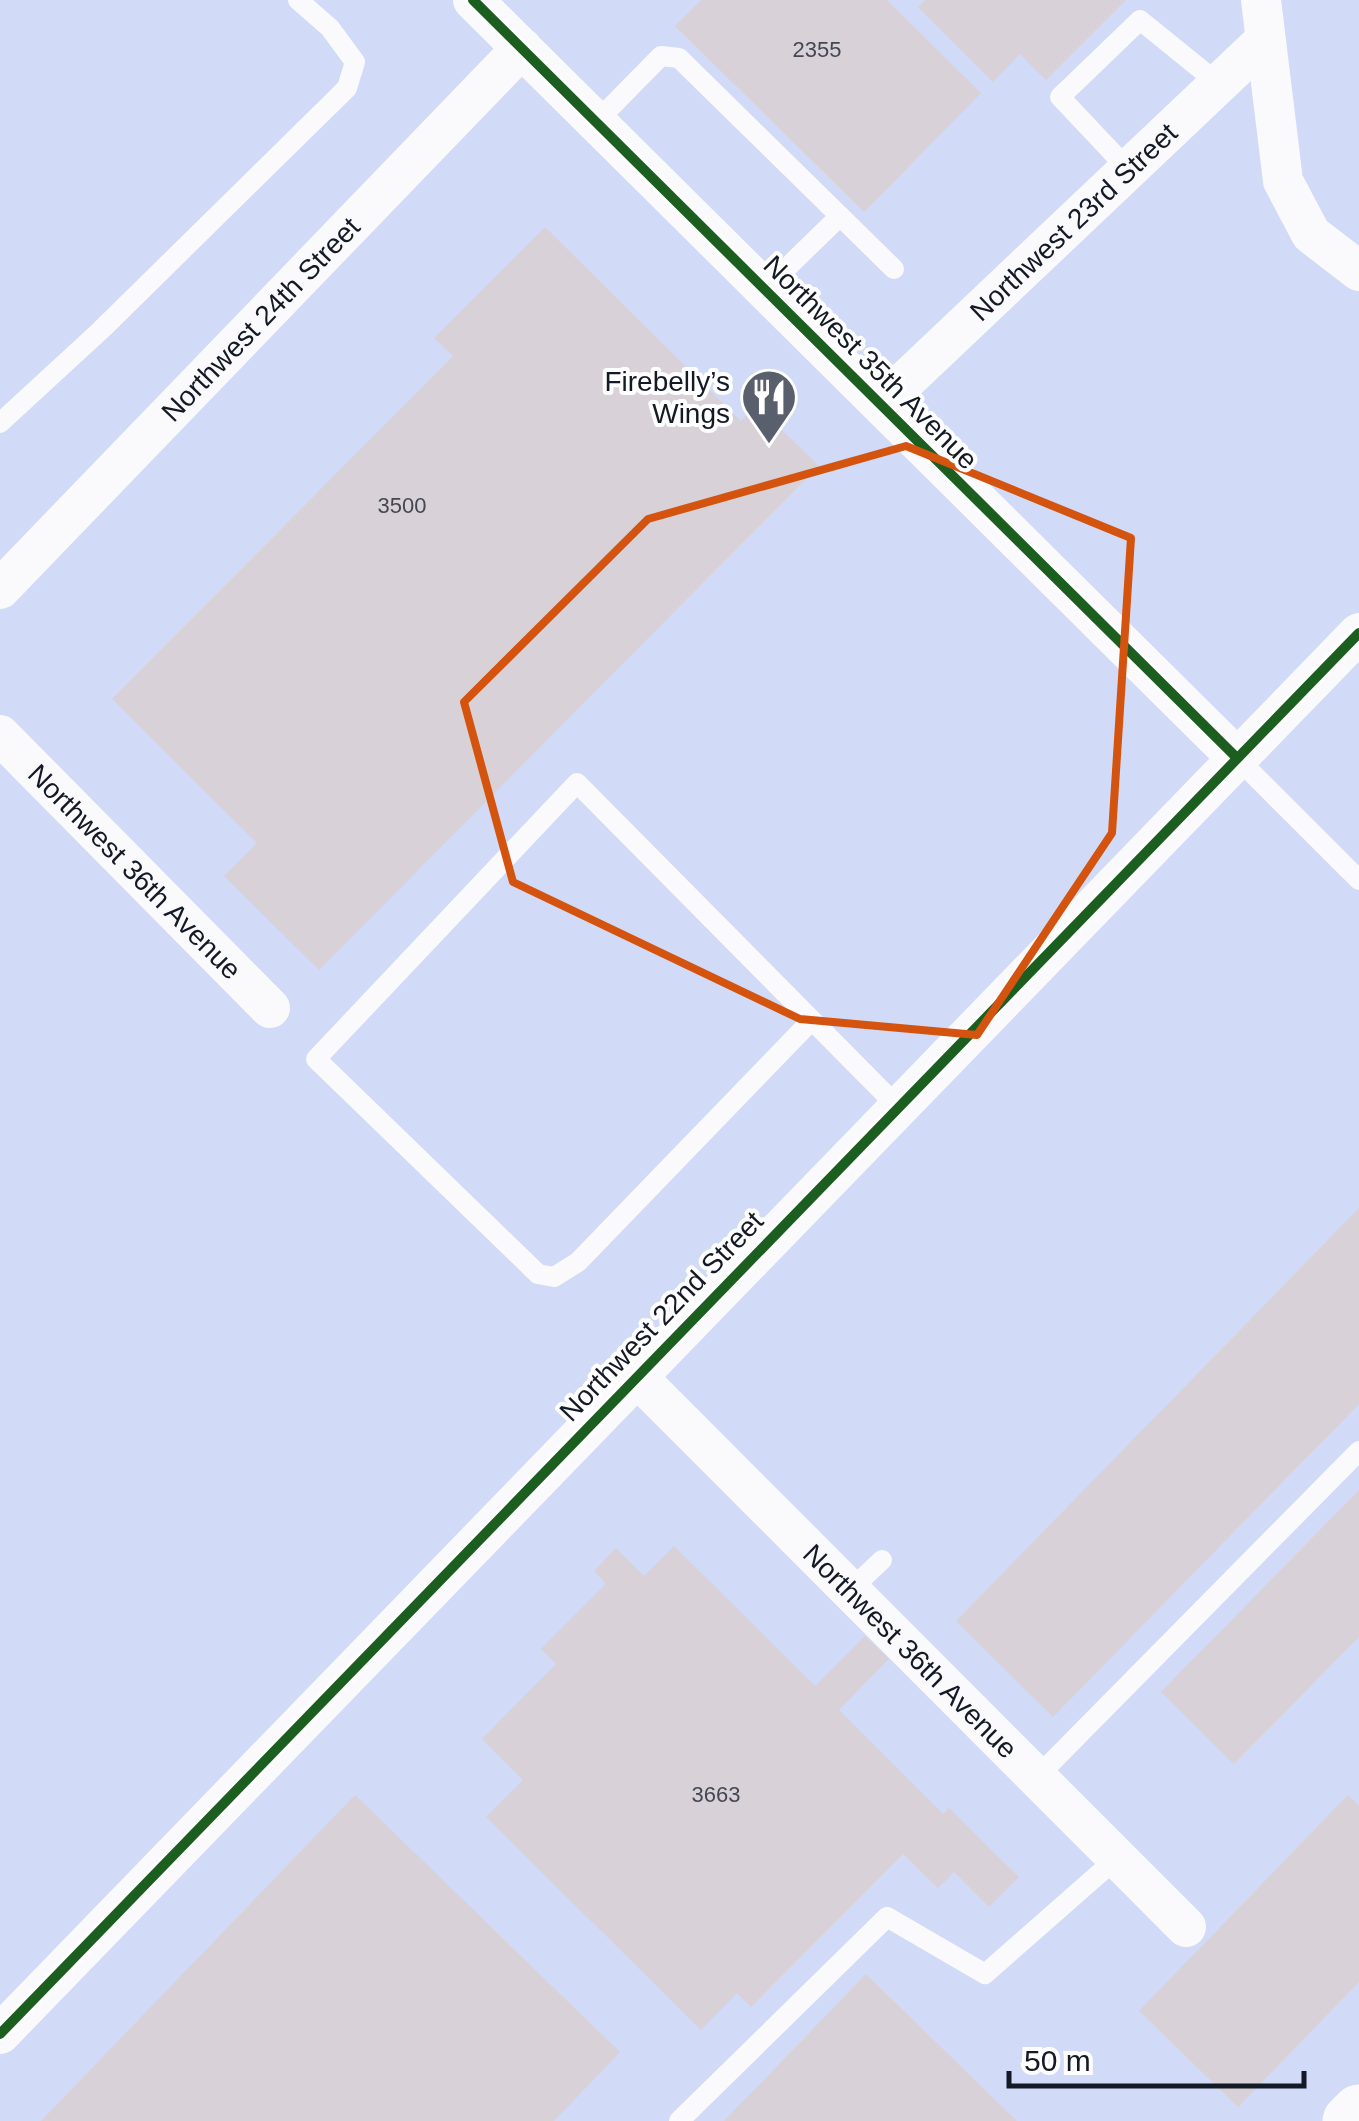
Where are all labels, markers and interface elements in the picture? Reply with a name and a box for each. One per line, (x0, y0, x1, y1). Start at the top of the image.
house number: 2355 (793, 37, 841, 62)
street label: Northwest 23rd Street (964, 117, 1183, 327)
street label: Northwest 24th Street (156, 211, 366, 428)
street label: Northwest 35th Avenue (758, 249, 984, 475)
place label: Firebelly’s Wings (604, 366, 730, 429)
restaurant icon: Firebelly’s Wings (739, 367, 799, 446)
house number: 3500 (378, 493, 426, 518)
street label: Northwest 36th Avenue (22, 758, 247, 986)
street label: Northwest 22nd Street (553, 1205, 769, 1427)
street label: Northwest 36th Avenue (797, 1538, 1023, 1765)
house number: 3663 (692, 1782, 740, 1807)
scale bar (1009, 2026, 1304, 2088)
text: 50 m (1024, 2044, 1091, 2077)

